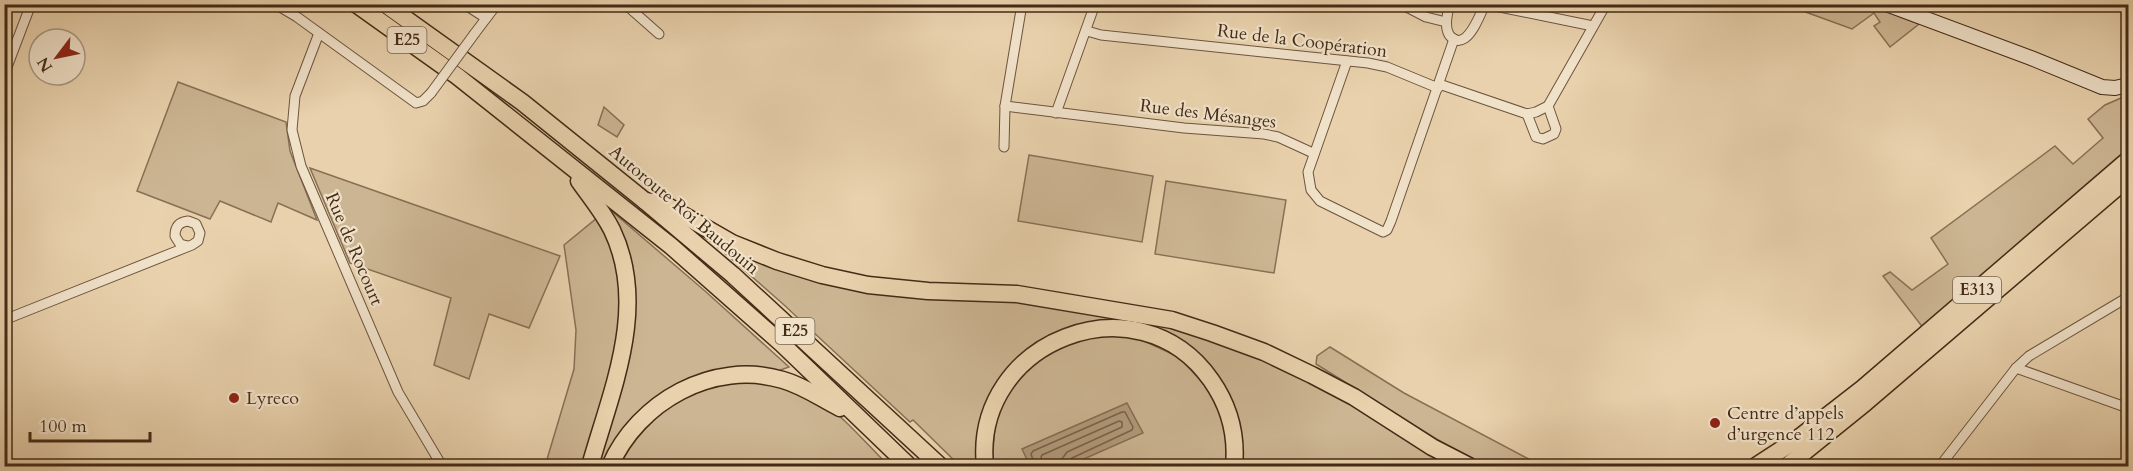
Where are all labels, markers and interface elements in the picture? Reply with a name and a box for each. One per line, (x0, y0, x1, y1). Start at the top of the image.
street label: Rue de la Coopération (1216, 18, 1389, 64)
north arrow (27, 27, 87, 87)
road number: E25 (388, 27, 426, 53)
text: N (32, 53, 58, 76)
street label: Rue des Mésanges (1138, 93, 1278, 135)
street label: Autoroute Roi Baudouin (603, 140, 765, 281)
street label: Rue de Rocourt (319, 189, 389, 310)
road number: E313 (1953, 277, 2001, 303)
road number: E25 (776, 318, 814, 344)
place label: Lyreco (246, 386, 299, 411)
marker: Lyreco (227, 391, 241, 405)
place label: Centre d’appels d’urgence 112 (1727, 401, 1844, 447)
scale bar (30, 405, 150, 443)
text: 100 m (39, 414, 87, 439)
marker: Centre d’appels d’urgence 112 (1708, 416, 1722, 430)

